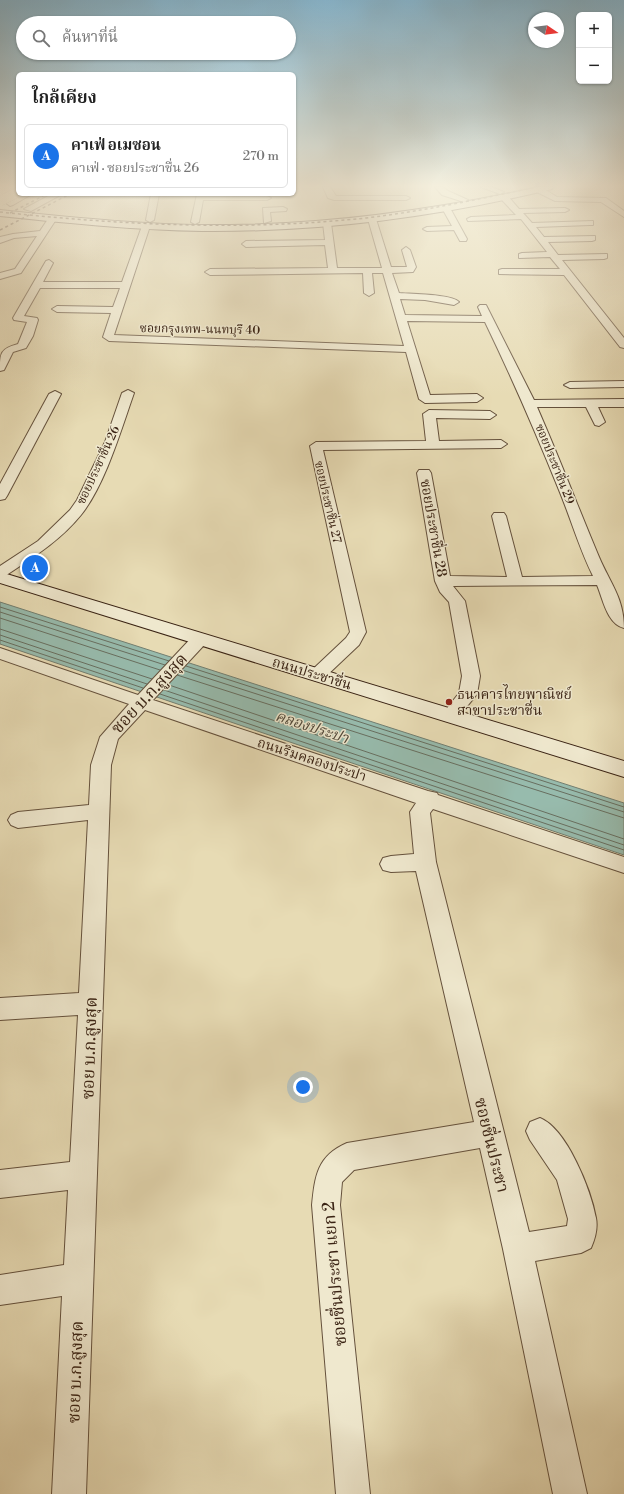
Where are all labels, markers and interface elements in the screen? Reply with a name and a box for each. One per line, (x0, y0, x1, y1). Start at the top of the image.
north arrow (528, 12, 564, 48)
map controls (576, 12, 612, 84)
button: + (576, 12, 612, 48)
search box (16, 16, 296, 60)
icon: search (30, 27, 52, 49)
text: ค้นหาที่นี่ (62, 28, 118, 47)
button: − (576, 48, 612, 84)
text: ใกล้เคียง (32, 87, 97, 109)
text: คาเฟ่ อเมซอน (71, 136, 161, 155)
text: A (41, 148, 51, 164)
text: 270 m (243, 148, 279, 164)
text: คาเฟ่ · ซอยประชาชื่น 26 (71, 160, 199, 176)
street label: ซอยกรุงเทพ-นนทบุรี 40 (140, 321, 261, 338)
street label: ซอยประชาชื่น 29 (532, 421, 579, 506)
street label: ซอยประชาชื่น 26 (72, 423, 123, 507)
street label: ซอยประชาชื่น 27 (311, 459, 346, 545)
street label: ซอยประชาชื่น 28 (416, 477, 452, 579)
pin: A (22, 553, 48, 583)
street label: ซอย บ.ก.สูงสุด (107, 649, 193, 739)
street label: ถนนประชาชื่น (270, 651, 354, 695)
place label: ธนาคารไทยพาณิชย์ สาขาประชาชื่น (457, 684, 572, 720)
marker: ธนาคารไทยพาณิชย์ สาขาประชาชื่น (444, 697, 454, 707)
water label: คลองประปา (273, 707, 351, 748)
street label: ถนนริมคลองประปา (255, 734, 369, 786)
street label: ซอย บ.ก.สูงสุด (77, 996, 103, 1100)
your location (293, 1077, 313, 1097)
street label: ซอยชื่นประชา (469, 1095, 515, 1195)
street label: ซอยชื่นประชา แยก 2 (316, 1201, 352, 1347)
street label: ซอย บ.ก.สูงสุด (63, 1320, 89, 1424)

